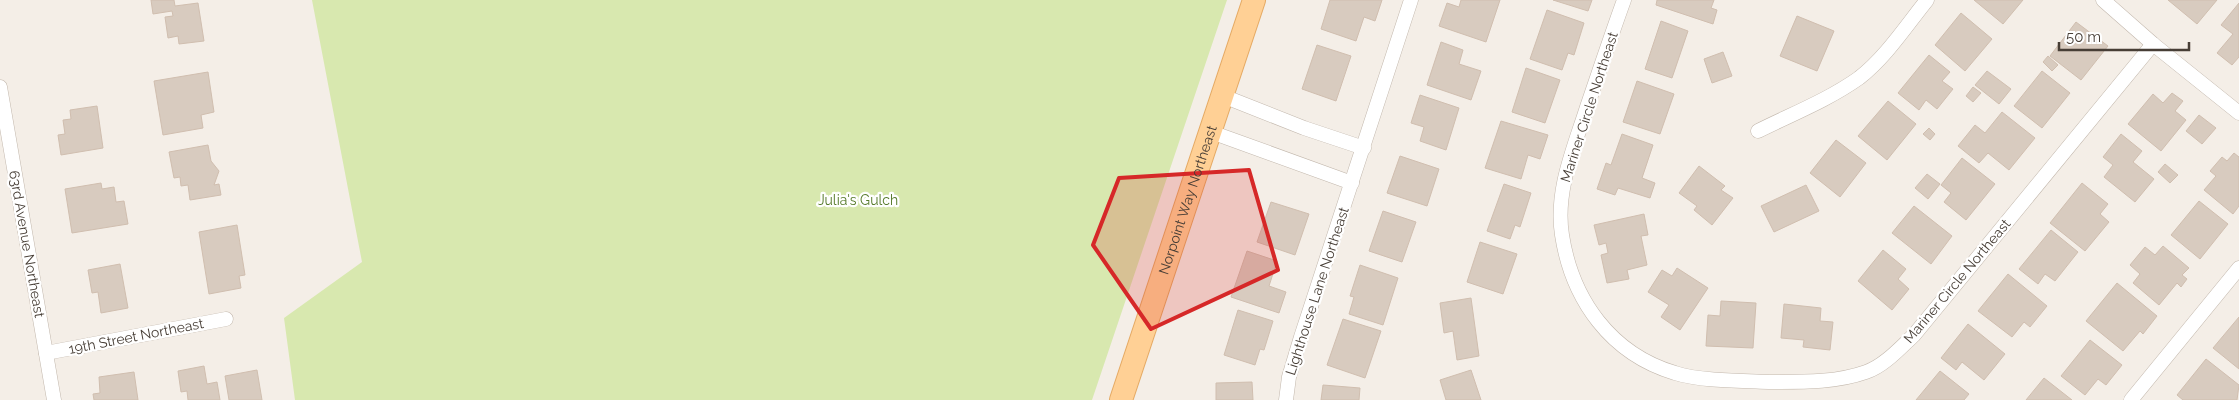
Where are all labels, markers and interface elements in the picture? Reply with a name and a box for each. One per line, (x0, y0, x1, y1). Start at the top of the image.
scale bar (2059, 20, 2189, 52)
text: 50 m (2066, 28, 2101, 46)
street label: Mariner Circle Northeast (1557, 30, 1621, 184)
street label: Norpoint Way Northeast (1155, 123, 1220, 276)
street label: 63rd Avenue Northeast (6, 169, 48, 319)
park label: Julia's Gulch (818, 192, 898, 208)
street label: Lighthouse Lane Northeast (1282, 205, 1352, 377)
street label: Mariner Circle Northeast (1900, 215, 2014, 346)
street label: 19th Street Northeast (67, 315, 205, 357)

